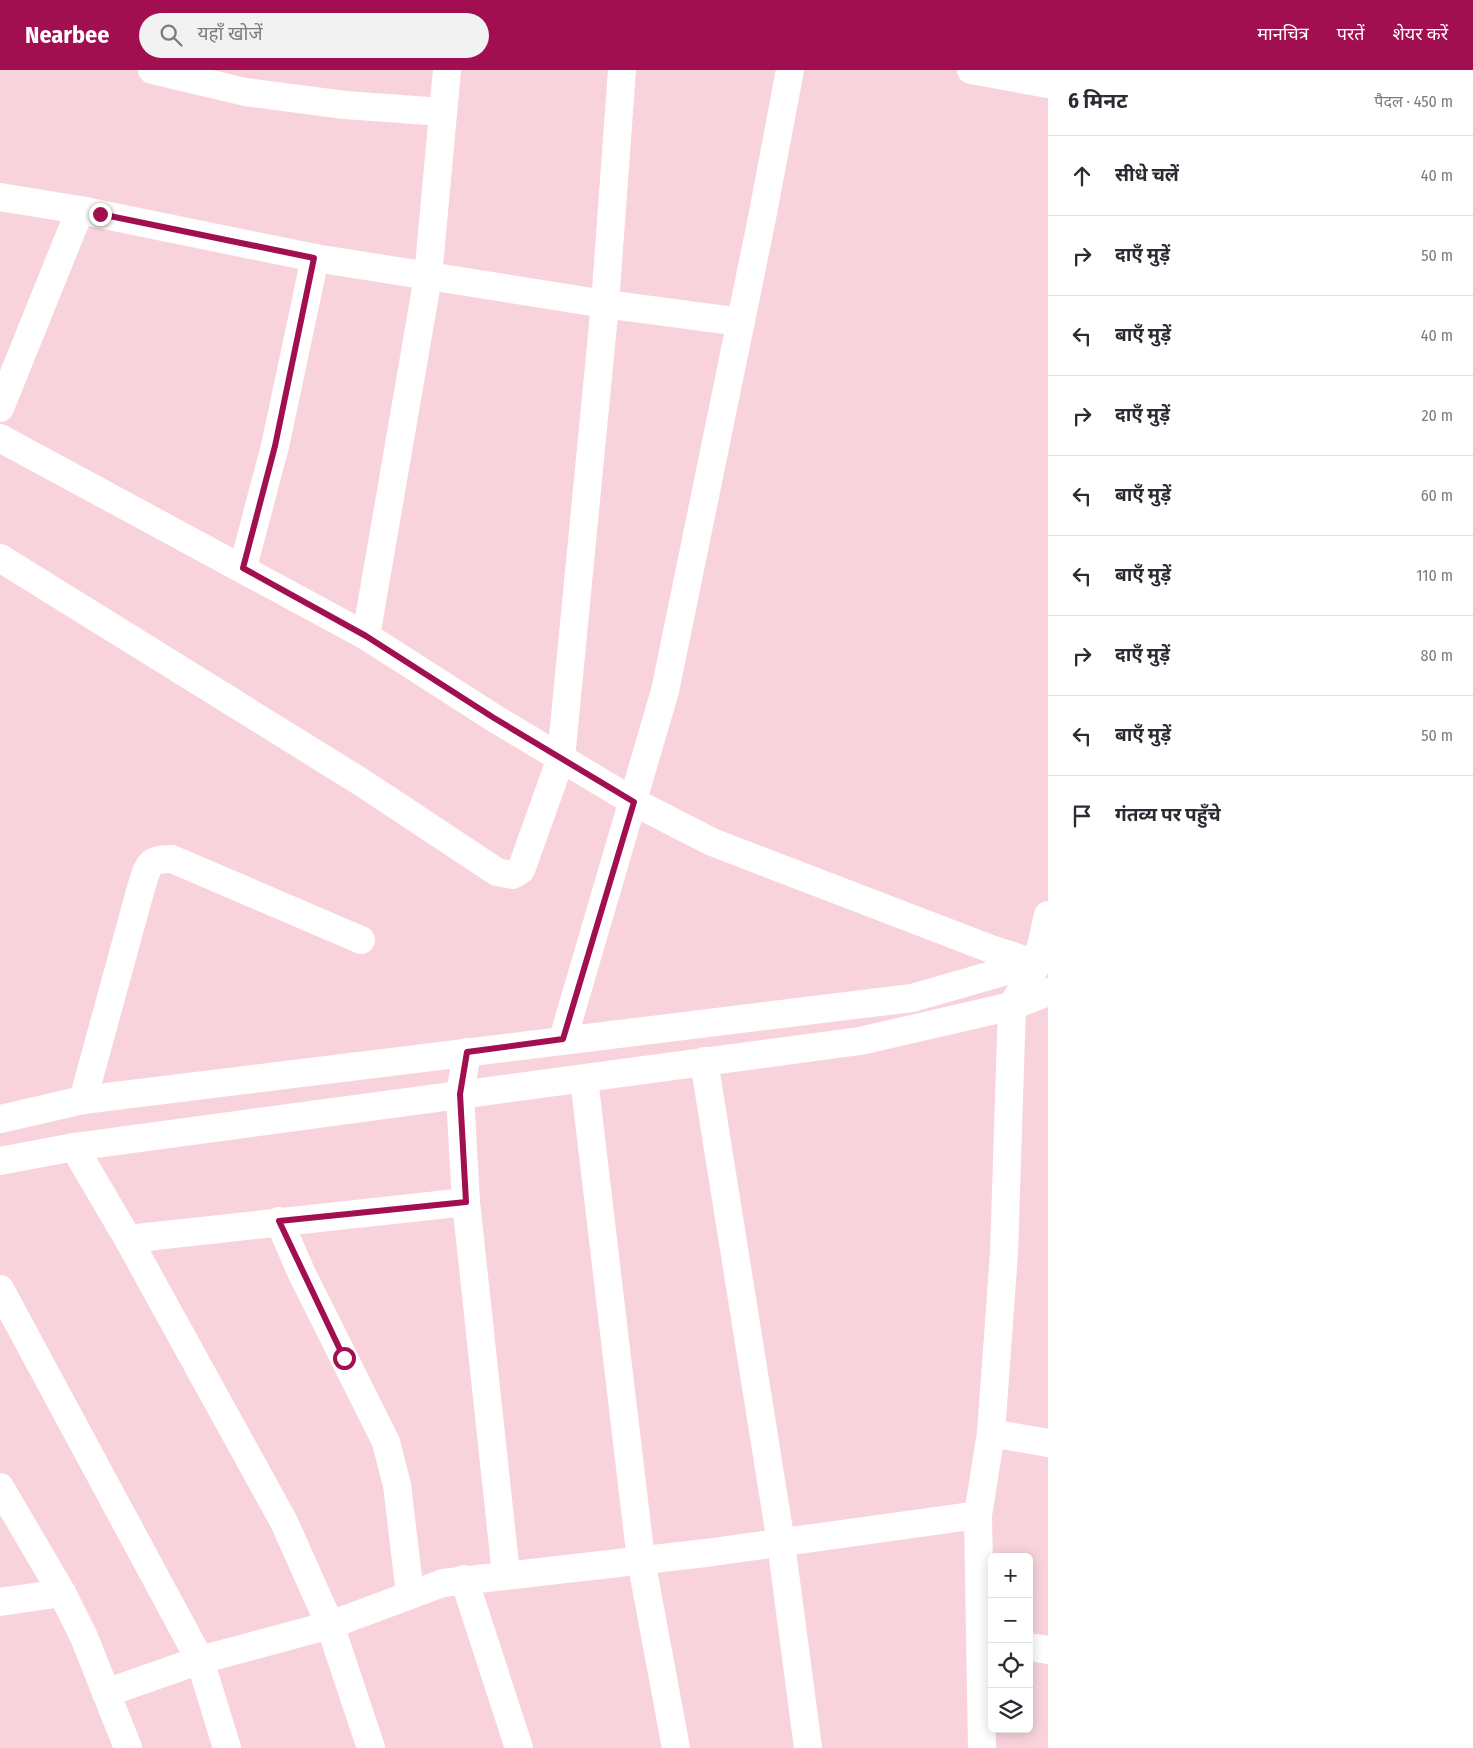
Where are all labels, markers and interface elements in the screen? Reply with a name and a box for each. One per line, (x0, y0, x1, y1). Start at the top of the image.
search box (139, 13, 489, 58)
text: Nearbee (25, 21, 109, 49)
icon: search (157, 21, 185, 49)
text: यहाँ खोजें (197, 22, 263, 45)
text: मानचित्र (1257, 23, 1309, 45)
text: परतें (1337, 23, 1365, 45)
text: शेयर करें (1393, 23, 1448, 45)
text: 6 मिनट (1068, 88, 1127, 114)
text: पैदल · 450 m (1374, 92, 1453, 111)
icon: ahead (1068, 162, 1096, 190)
text: सीधे चलें (1115, 163, 1179, 186)
text: 40 m (1421, 166, 1453, 185)
route end (89, 203, 112, 226)
icon: right (1068, 242, 1096, 270)
text: दाएँ मुड़ें (1115, 243, 1170, 266)
text: 50 m (1421, 246, 1453, 265)
icon: left (1068, 322, 1096, 350)
text: बाएँ मुड़ें (1115, 323, 1171, 346)
text: 40 m (1421, 326, 1453, 345)
icon: right (1068, 402, 1096, 430)
text: दाएँ मुड़ें (1115, 403, 1170, 426)
text: 20 m (1422, 406, 1453, 425)
icon: left (1068, 482, 1096, 510)
text: बाएँ मुड़ें (1115, 483, 1171, 506)
text: 60 m (1421, 486, 1453, 505)
icon: left (1068, 562, 1096, 590)
text: बाएँ मुड़ें (1115, 563, 1171, 586)
text: 110 m (1416, 566, 1453, 585)
icon: right (1068, 642, 1096, 670)
text: दाएँ मुड़ें (1115, 643, 1170, 666)
text: 80 m (1421, 646, 1453, 665)
icon: left (1068, 722, 1096, 750)
text: बाएँ मुड़ें (1115, 723, 1171, 746)
text: 50 m (1421, 726, 1453, 745)
icon: arrive (1068, 802, 1096, 830)
text: गंतव्य पर पहुँचे (1115, 803, 1221, 826)
route start (333, 1347, 356, 1370)
map controls (988, 1553, 1033, 1733)
button: + (988, 1553, 1033, 1598)
button: − (988, 1598, 1033, 1643)
button: locate (988, 1643, 1033, 1688)
button: layers (988, 1688, 1033, 1733)

